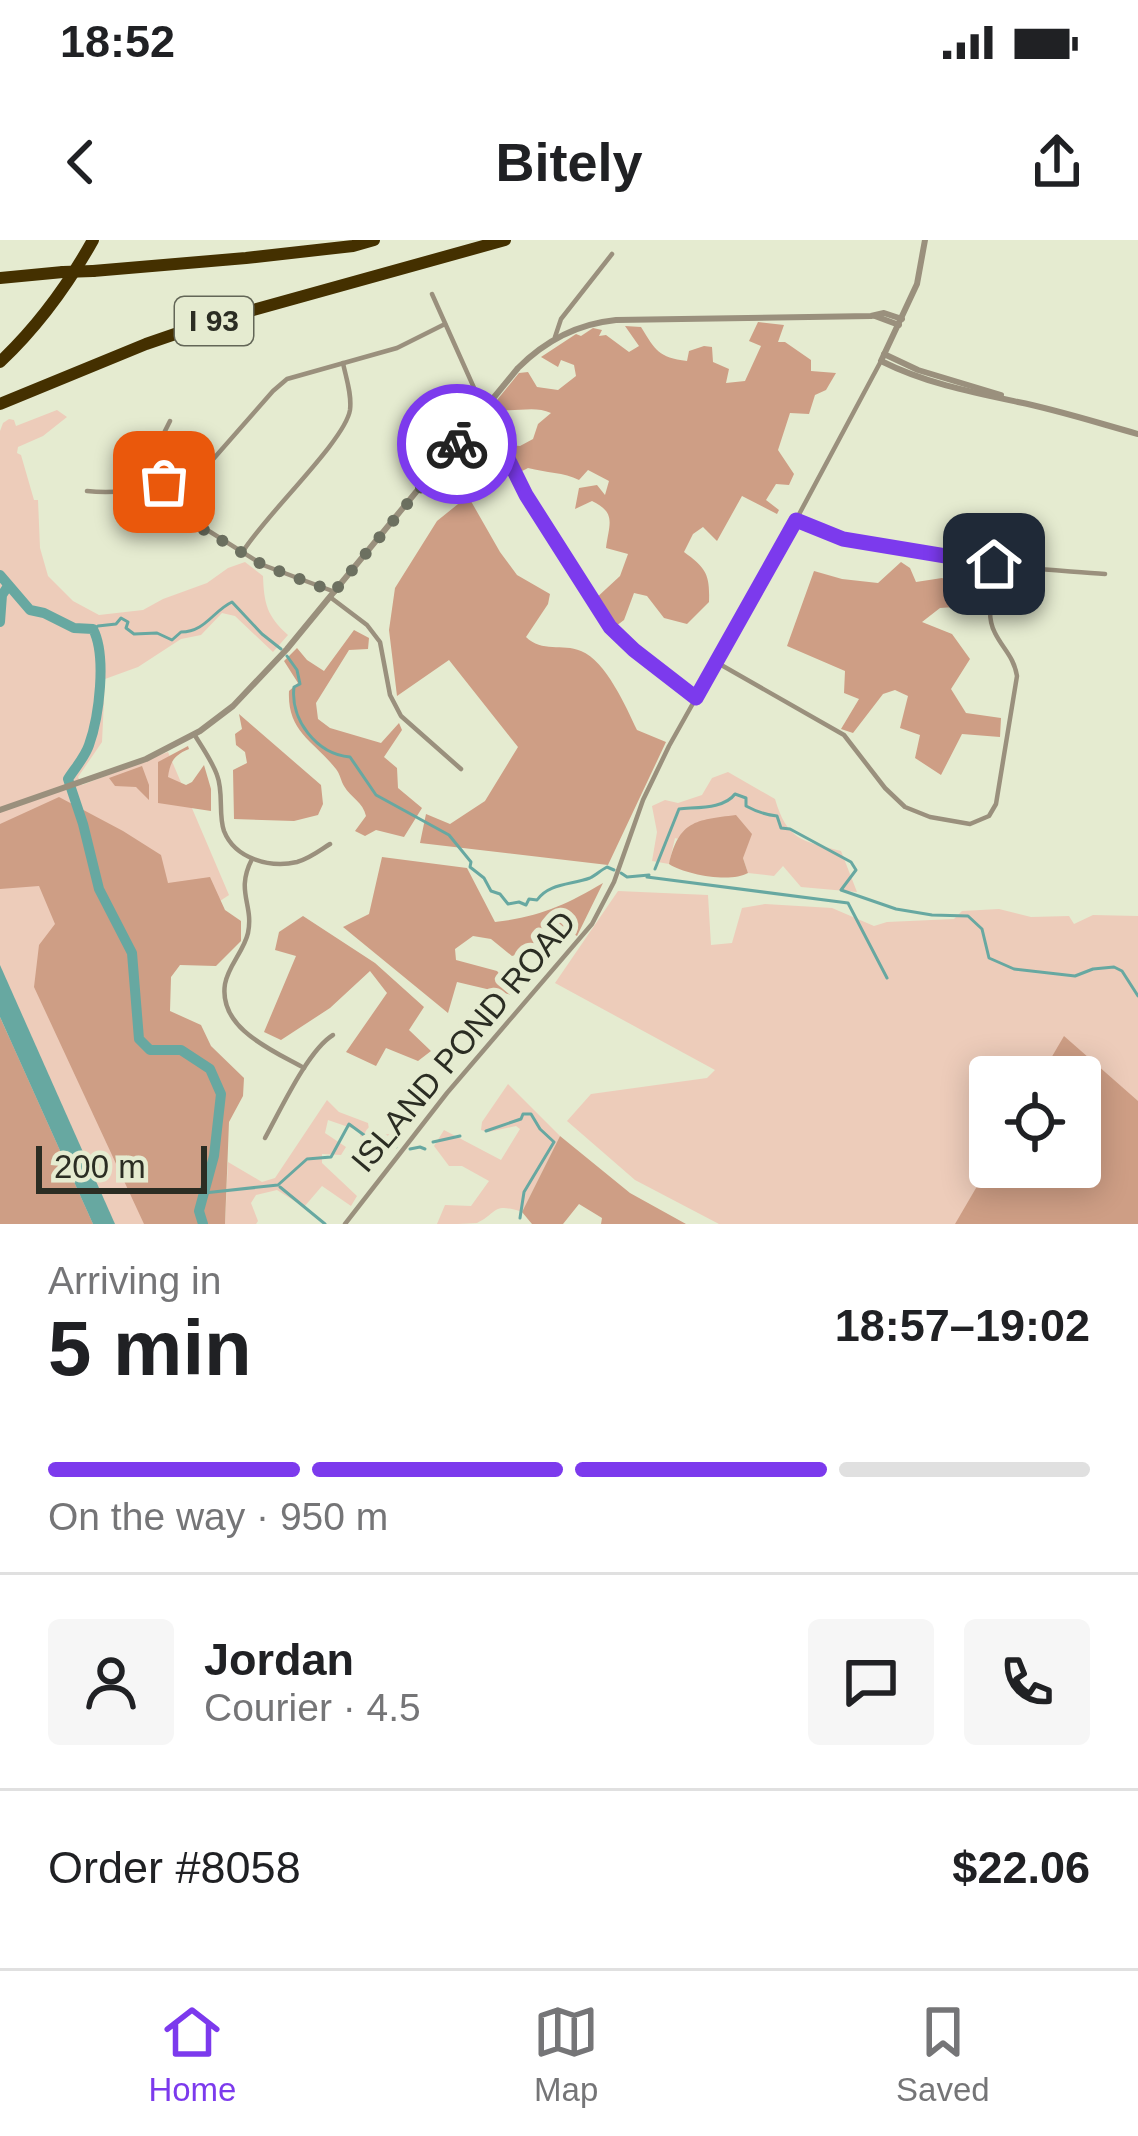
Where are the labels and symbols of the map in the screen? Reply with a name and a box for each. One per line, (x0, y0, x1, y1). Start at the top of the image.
road number: I 93 (175, 297, 253, 345)
courier (397, 384, 517, 504)
pin (113, 431, 215, 533)
pin (943, 513, 1045, 615)
street label: ISLAND POND ROAD (344, 904, 583, 1179)
scale bar (36, 1140, 207, 1193)

